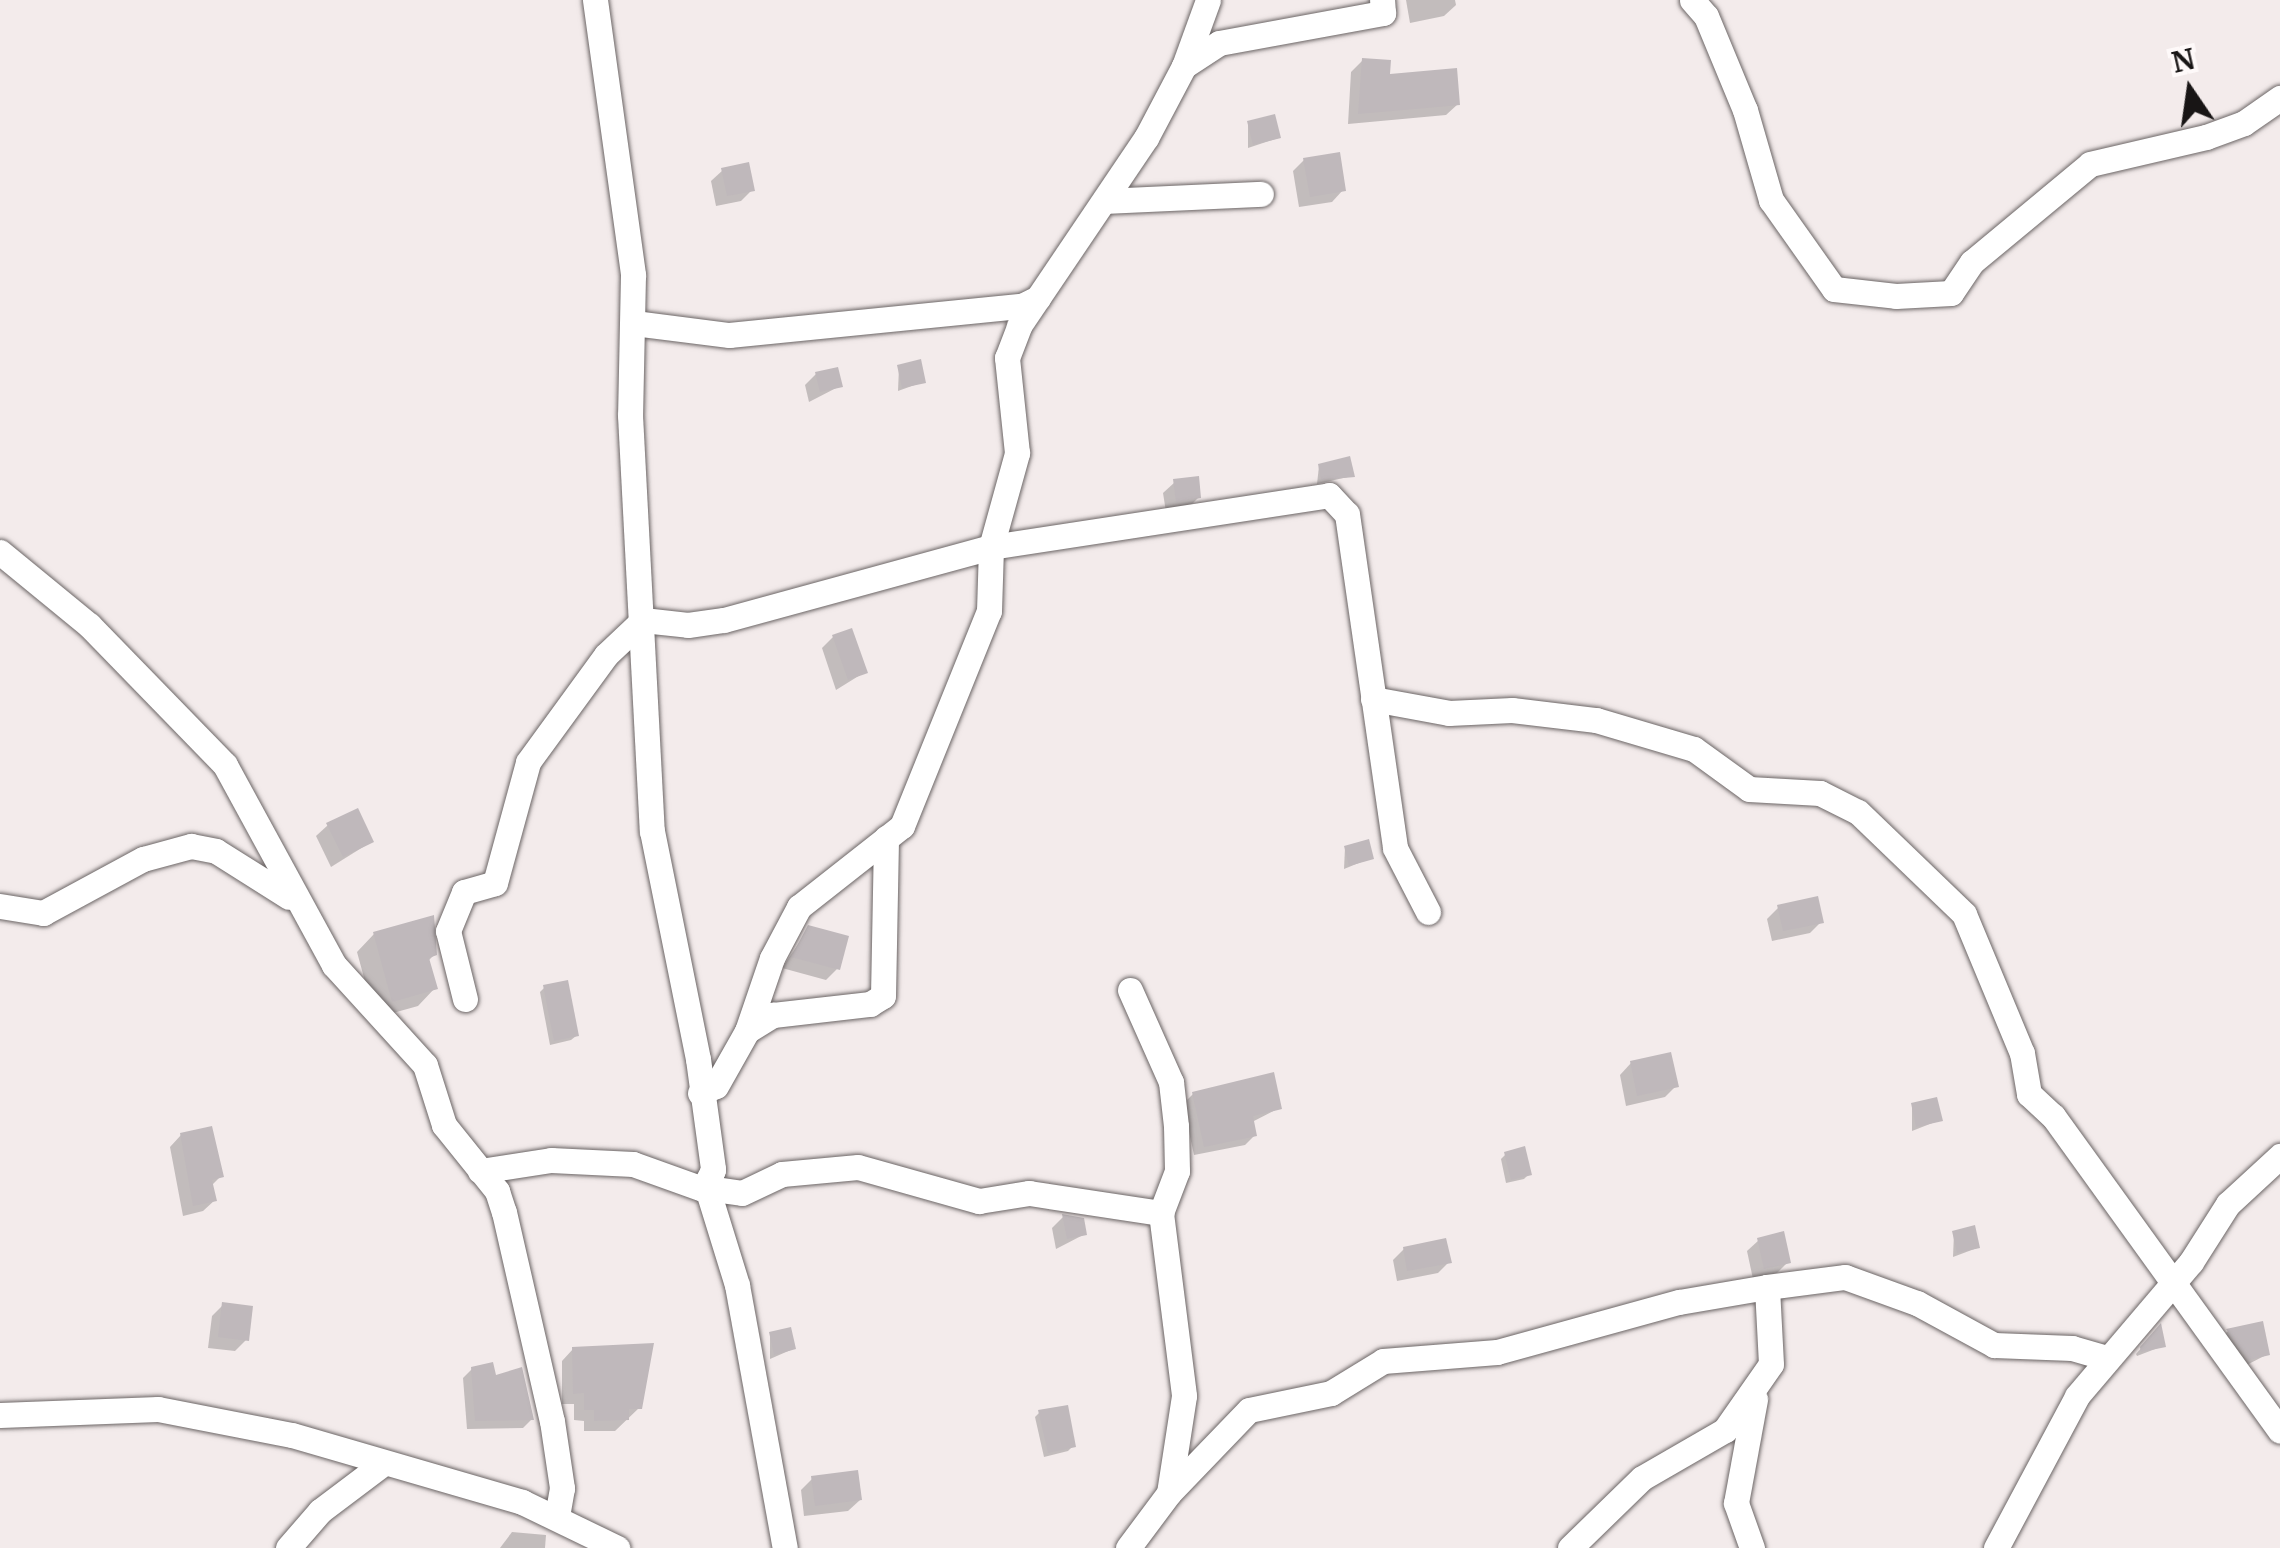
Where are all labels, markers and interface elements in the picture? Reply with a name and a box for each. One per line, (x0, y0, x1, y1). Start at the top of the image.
north arrow (2140, 40, 2240, 140)
text: N (2168, 41, 2198, 81)

